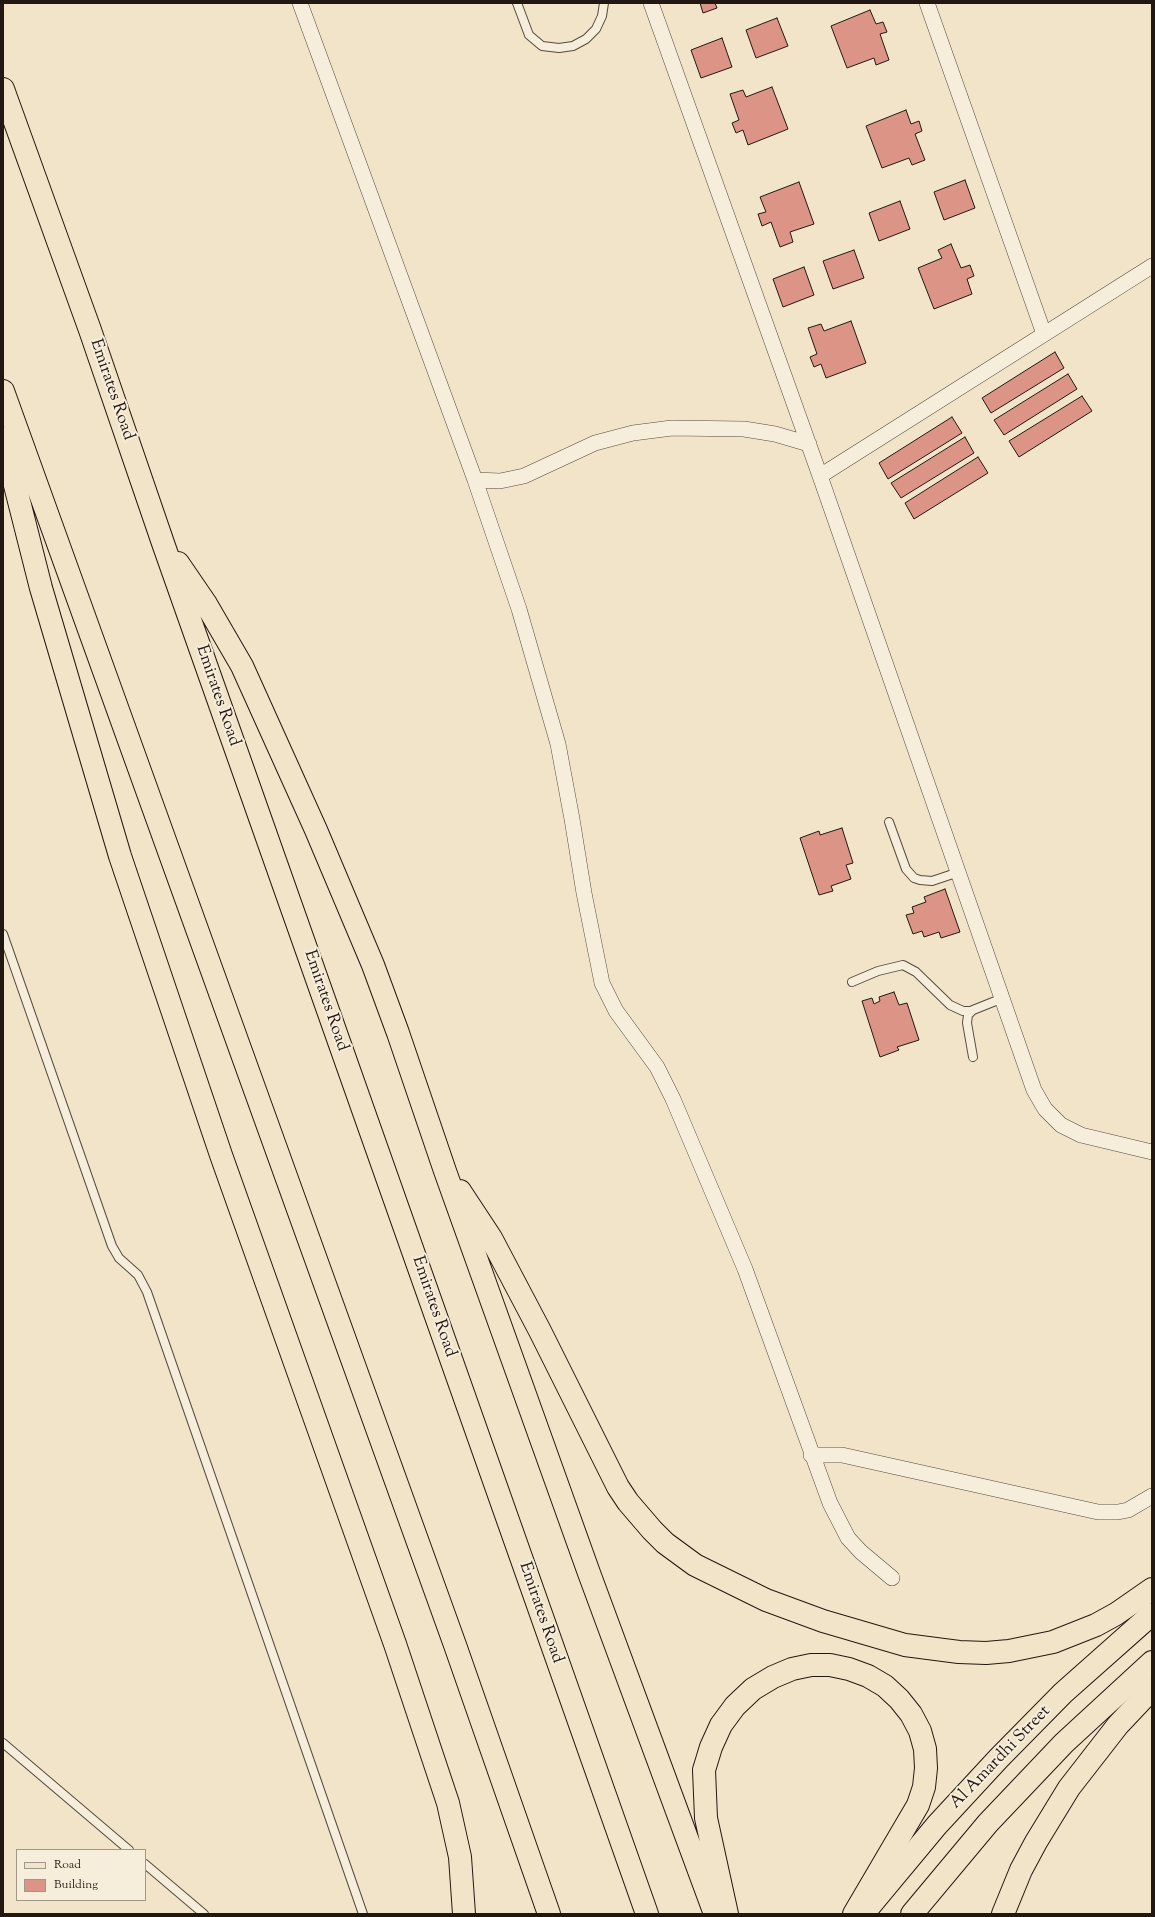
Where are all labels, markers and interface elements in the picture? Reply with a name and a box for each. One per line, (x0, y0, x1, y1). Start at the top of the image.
street label: Emirates Road (84, 337, 138, 443)
street label: Emirates Road (190, 643, 244, 749)
street label: Emirates Road (298, 948, 352, 1054)
street label: Emirates Road (406, 1254, 460, 1360)
street label: Emirates Road (513, 1560, 567, 1666)
street label: Al Amardhi Street (946, 1702, 1056, 1814)
legend (16, 1849, 146, 1901)
text: Road (54, 1856, 81, 1874)
text: Building (54, 1876, 98, 1894)

